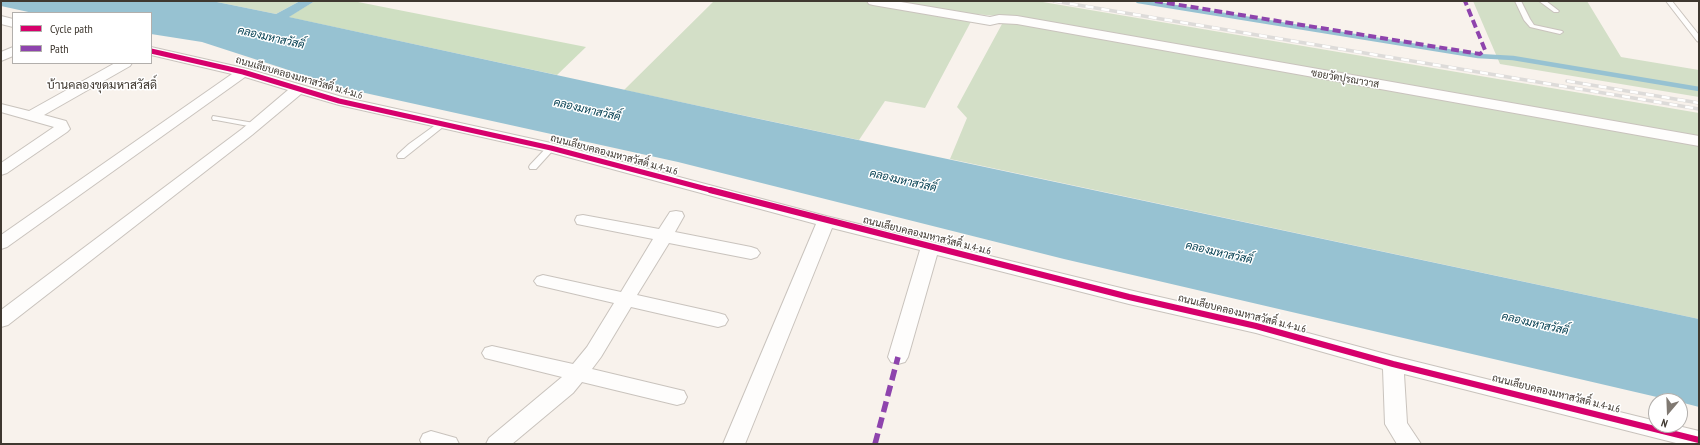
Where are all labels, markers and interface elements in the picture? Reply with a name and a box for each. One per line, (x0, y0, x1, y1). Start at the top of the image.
legend (12, 12, 152, 64)
text: Cycle path (50, 21, 93, 36)
water label: คลองมหาสวัสดิ์ (236, 24, 306, 52)
text: Path (50, 41, 68, 56)
street label: ถนนเลียบคลองมหาสวัสดิ์ ม.4-ม.6 (234, 54, 364, 102)
street label: ซอยวัดปุรณาวาส (1310, 67, 1380, 91)
district label: บ้านคลองขุดมหาสวัสดิ์ (47, 79, 157, 93)
water label: คลองมหาสวัสดิ์ (552, 96, 622, 124)
street label: ถนนเลียบคลองมหาสวัสดิ์ ม.4-ม.6 (549, 132, 679, 178)
water label: คลองมหาสวัสดิ์ (868, 167, 938, 195)
street label: ถนนเลียบคลองมหาสวัสดิ์ ม.4-ม.6 (862, 214, 992, 258)
water label: คลองมหาสวัสดิ์ (1184, 239, 1254, 267)
street label: ถนนเลียบคลองมหาสวัสดิ์ ม.4-ม.6 (1177, 292, 1307, 336)
water label: คลองมหาสวัสดิ์ (1500, 310, 1570, 338)
street label: ถนนเลียบคลองมหาสวัสดิ์ ม.4-ม.6 (1491, 372, 1621, 416)
north arrow (1648, 393, 1688, 433)
text: N (1659, 416, 1670, 431)

